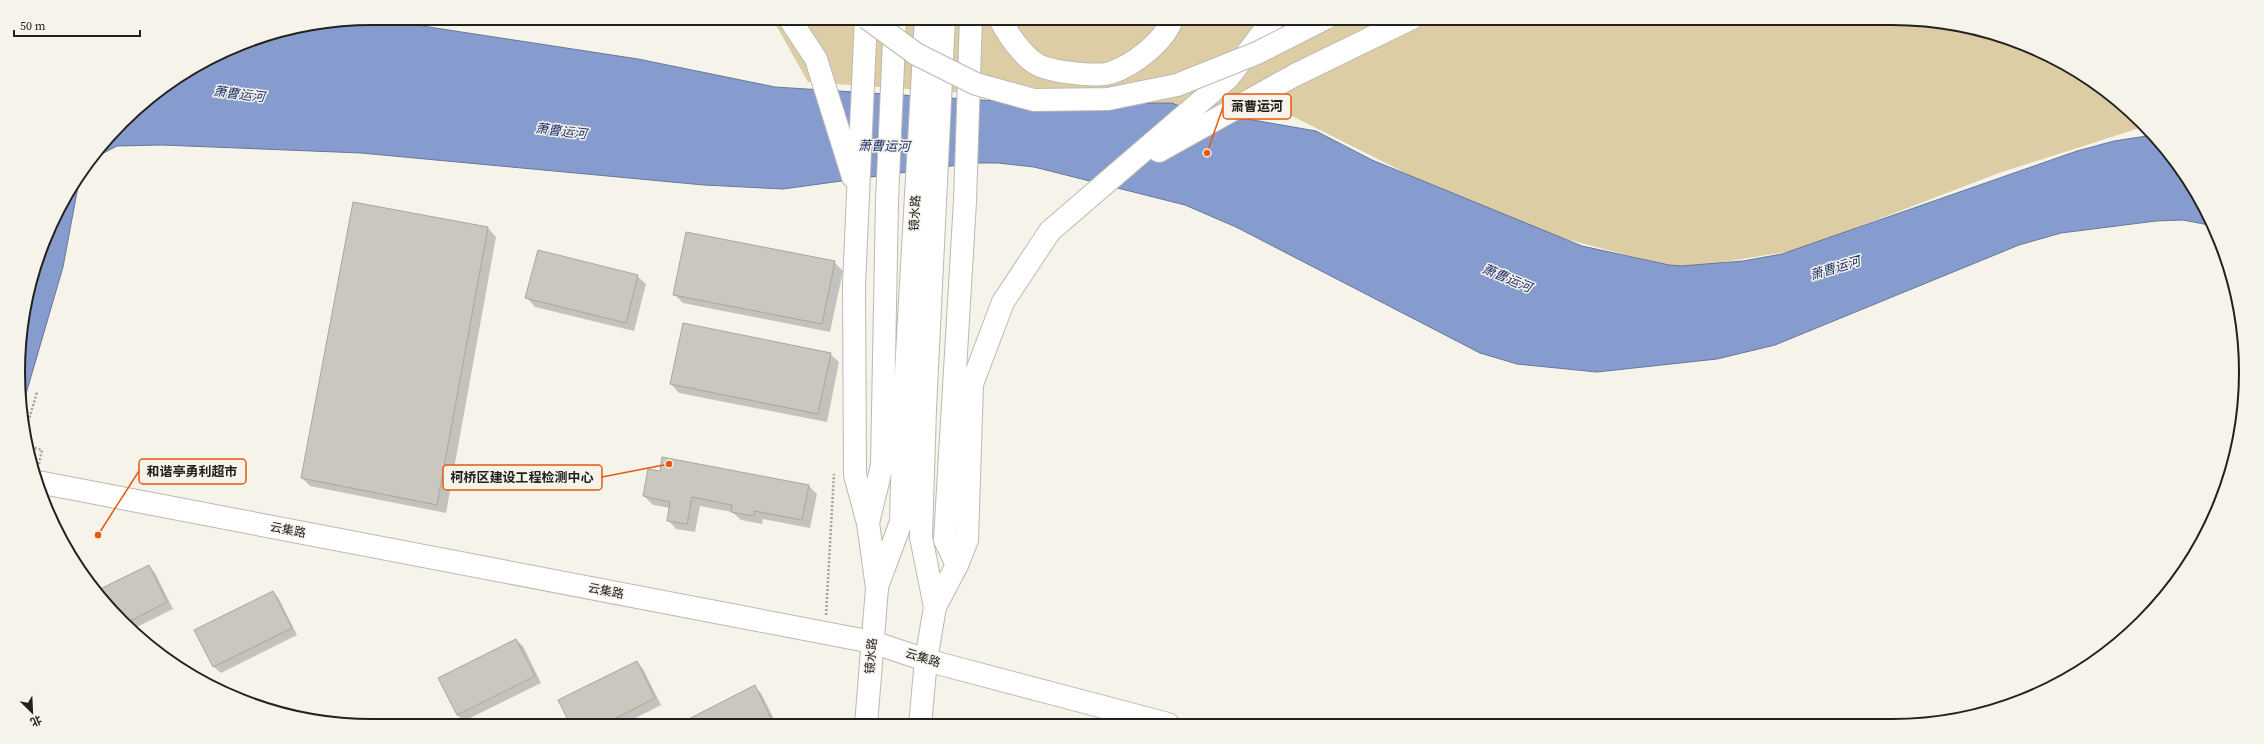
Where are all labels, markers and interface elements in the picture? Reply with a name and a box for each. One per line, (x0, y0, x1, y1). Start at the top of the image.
scale bar (14, 12, 140, 38)
text: 50 m (20, 18, 46, 34)
water label: 萧曹运河 (212, 82, 269, 106)
callout: 萧曹运河 (1223, 94, 1291, 119)
text: 萧曹运河 (1231, 98, 1283, 115)
water label: 萧曹运河 (534, 119, 591, 143)
water label: 萧曹运河 (858, 137, 913, 155)
street label: 镜水路 (906, 195, 924, 231)
water label: 萧曹运河 (1808, 251, 1865, 284)
water label: 萧曹运河 (1480, 260, 1537, 297)
callout: 和谐亭勇利超市 (139, 459, 246, 484)
text: 和谐亭勇利超市 (146, 463, 238, 480)
callout: 柯桥区建设工程检测中心 (443, 465, 602, 490)
text: 柯桥区建设工程检测中心 (450, 469, 594, 486)
street label: 云集路 (269, 519, 307, 541)
street label: 云集路 (587, 580, 625, 602)
street label: 镜水路 (861, 637, 881, 675)
street label: 云集路 (903, 645, 943, 671)
north arrow (12, 692, 52, 732)
text: 北 (28, 712, 44, 730)

